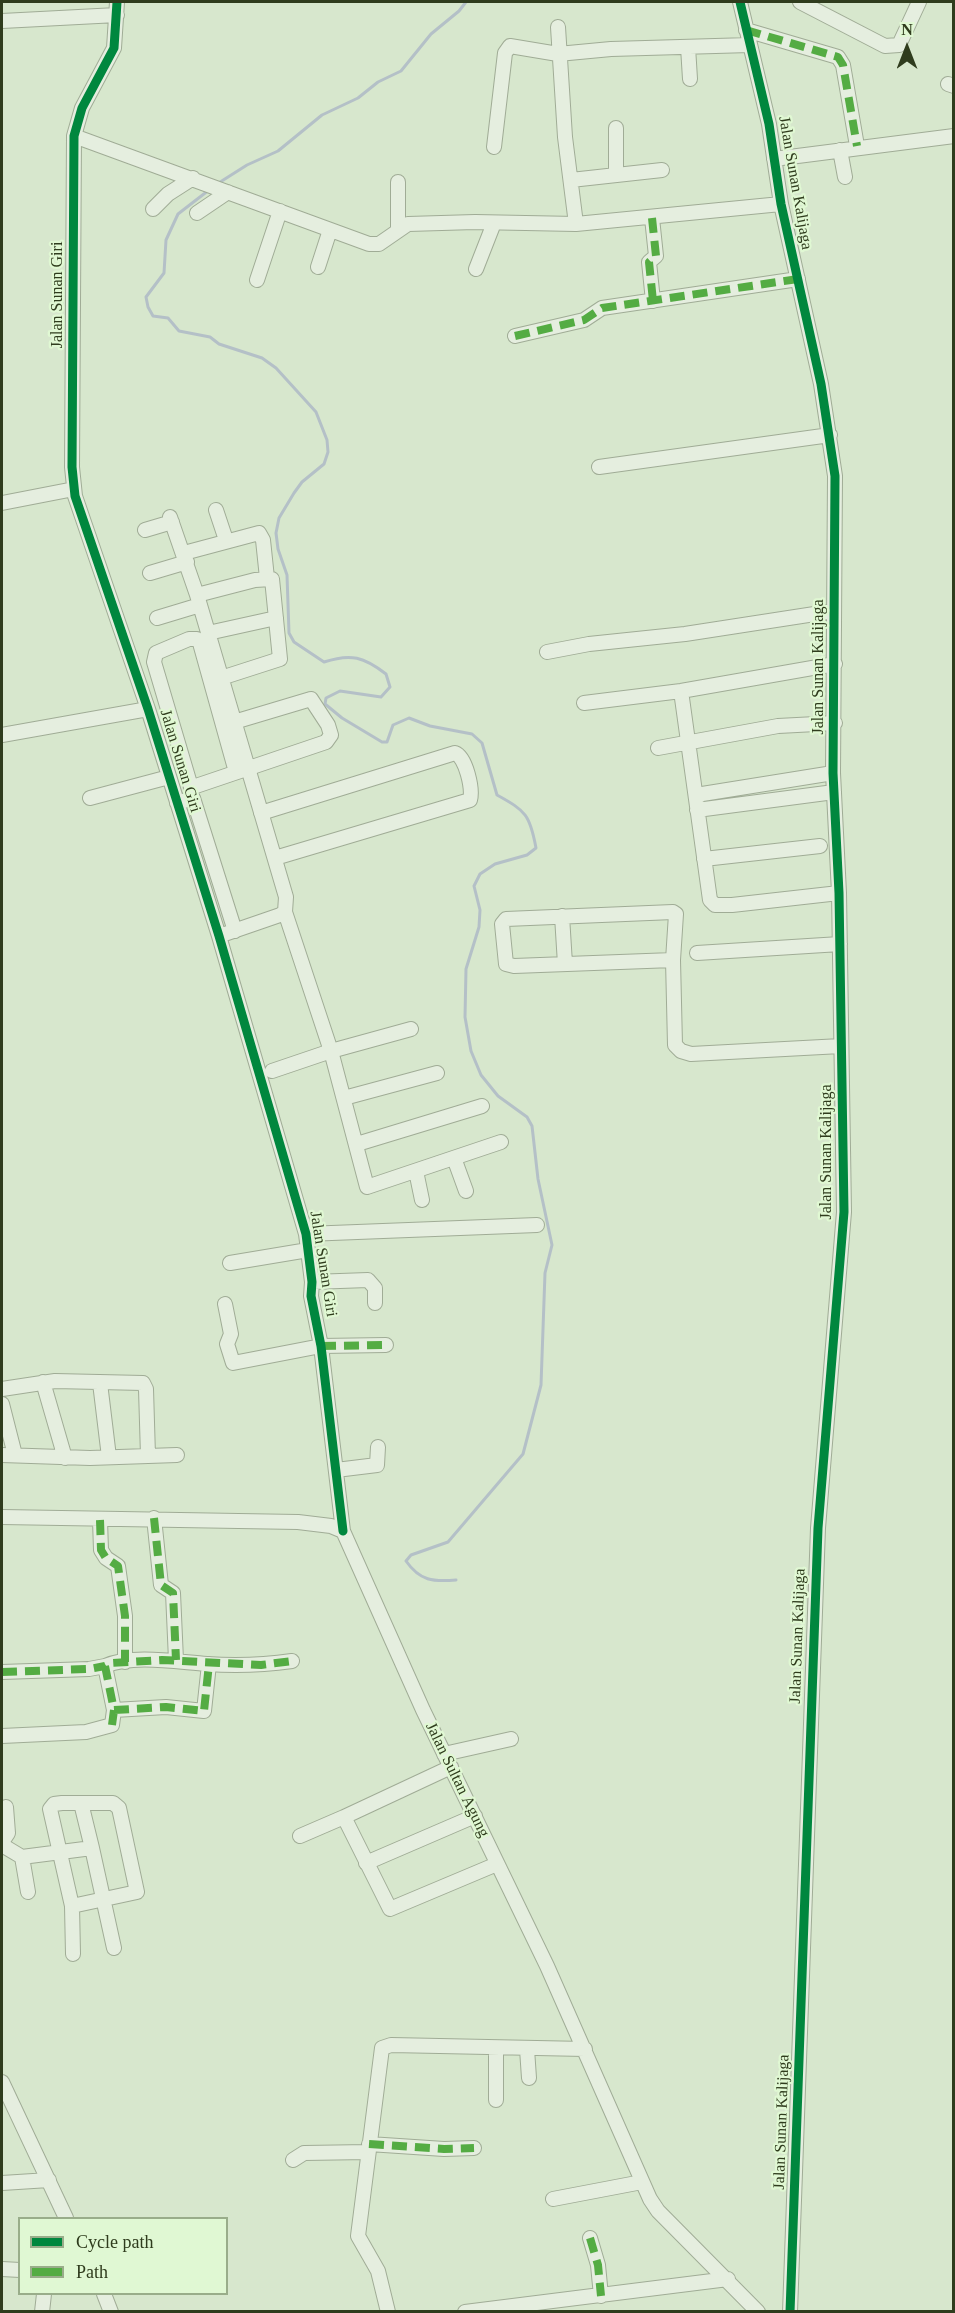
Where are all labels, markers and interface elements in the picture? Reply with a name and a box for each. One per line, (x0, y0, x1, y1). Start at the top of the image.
north arrow (877, 18, 937, 78)
text: N (901, 21, 913, 38)
street label: Jalan Sunan Kalijaga (774, 115, 816, 251)
street label: Jalan Sunan Giri (48, 242, 68, 348)
street label: Jalan Sunan Kalijaga (809, 599, 829, 735)
street label: Jalan Sunan Giri (155, 707, 205, 815)
street label: Jalan Sunan Kalijaga (817, 1084, 837, 1220)
street label: Jalan Sunan Giri (305, 1210, 341, 1318)
street label: Jalan Sunan Kalijaga (786, 1568, 810, 1704)
street label: Jalan Sultan Agung (421, 1719, 493, 1841)
street label: Jalan Sunan Kalijaga (770, 2054, 794, 2190)
legend (18, 2217, 228, 2295)
text: Cycle path (76, 2232, 153, 2252)
text: Path (76, 2262, 108, 2282)

